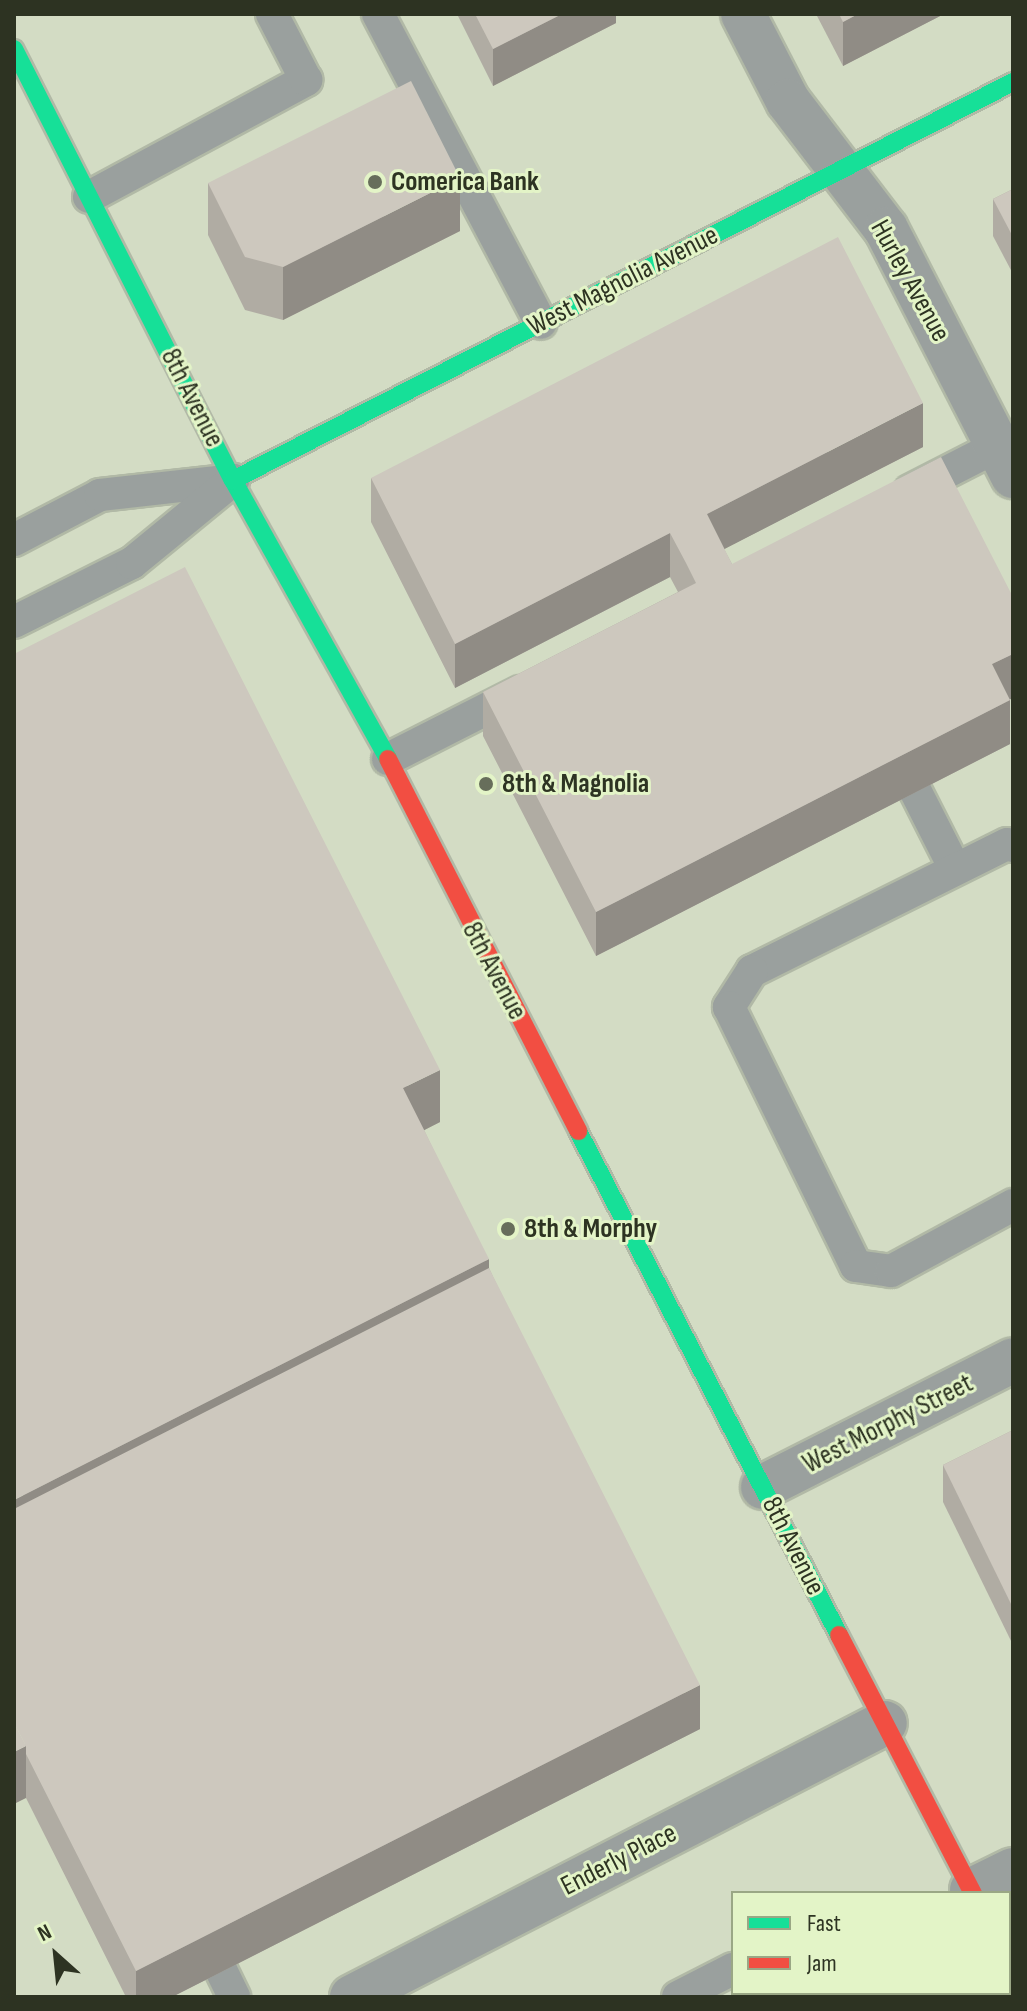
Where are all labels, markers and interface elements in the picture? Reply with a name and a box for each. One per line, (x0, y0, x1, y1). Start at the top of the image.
place label: Comerica Bank (391, 165, 539, 199)
marker: Comerica Bank (366, 173, 384, 191)
street label: Hurley Avenue (863, 214, 957, 348)
street label: West Magnolia Avenue (522, 219, 724, 343)
street label: 8th Avenue (153, 343, 231, 453)
place label: 8th & Magnolia (502, 767, 649, 801)
marker: 8th & Magnolia (477, 775, 495, 793)
street label: 8th Avenue (454, 916, 534, 1026)
place label: 8th & Morphy (524, 1212, 657, 1246)
marker: 8th & Morphy (499, 1220, 517, 1238)
street label: West Morphy Street (797, 1367, 979, 1481)
street label: 8th Avenue (754, 1491, 832, 1601)
street label: Enderly Place (556, 1817, 682, 1903)
legend (731, 1891, 1011, 1995)
text: Fast (807, 1909, 841, 1938)
north arrow (16, 1915, 96, 1995)
text: N (34, 1918, 56, 1948)
text: Jam (807, 1949, 837, 1978)

